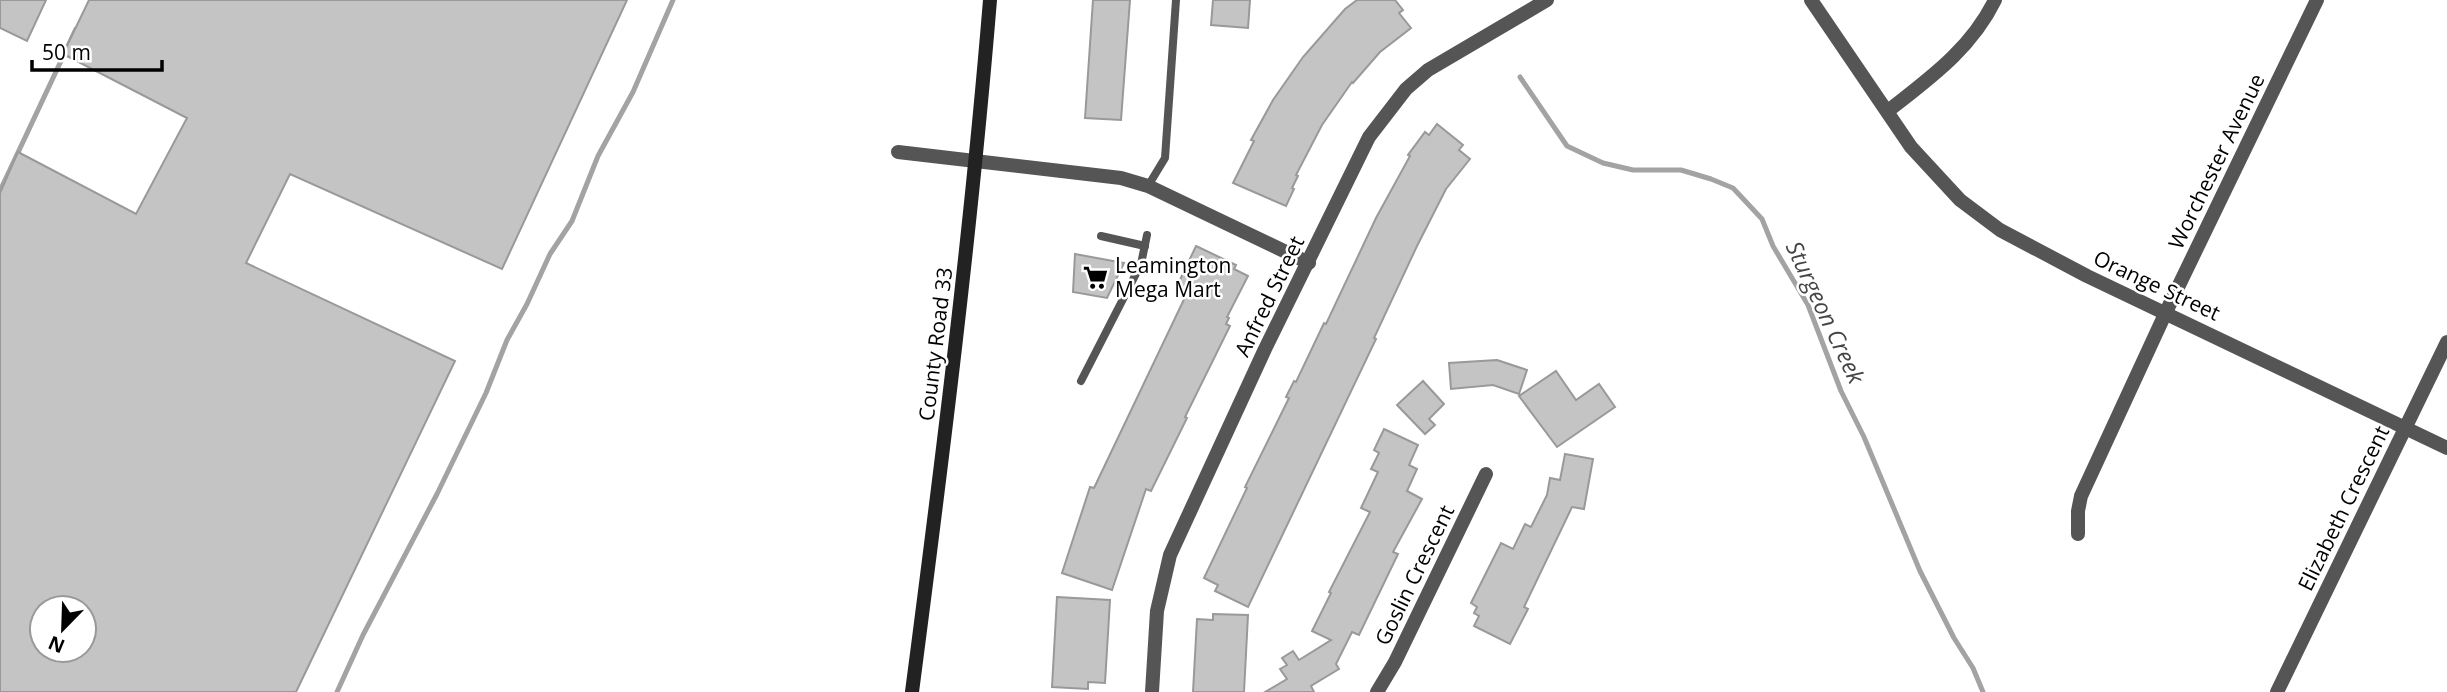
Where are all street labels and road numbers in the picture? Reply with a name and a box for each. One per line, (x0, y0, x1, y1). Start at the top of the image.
street label: Worchester Avenue (2161, 69, 2271, 253)
street label: Anfred Street (1228, 231, 1310, 361)
street label: Orange Street (2089, 243, 2225, 327)
street label: County Road 33 (912, 266, 958, 422)
street label: Elizabeth Crescent (2291, 421, 2395, 595)
street label: Goslin Crescent (1368, 500, 1460, 650)

